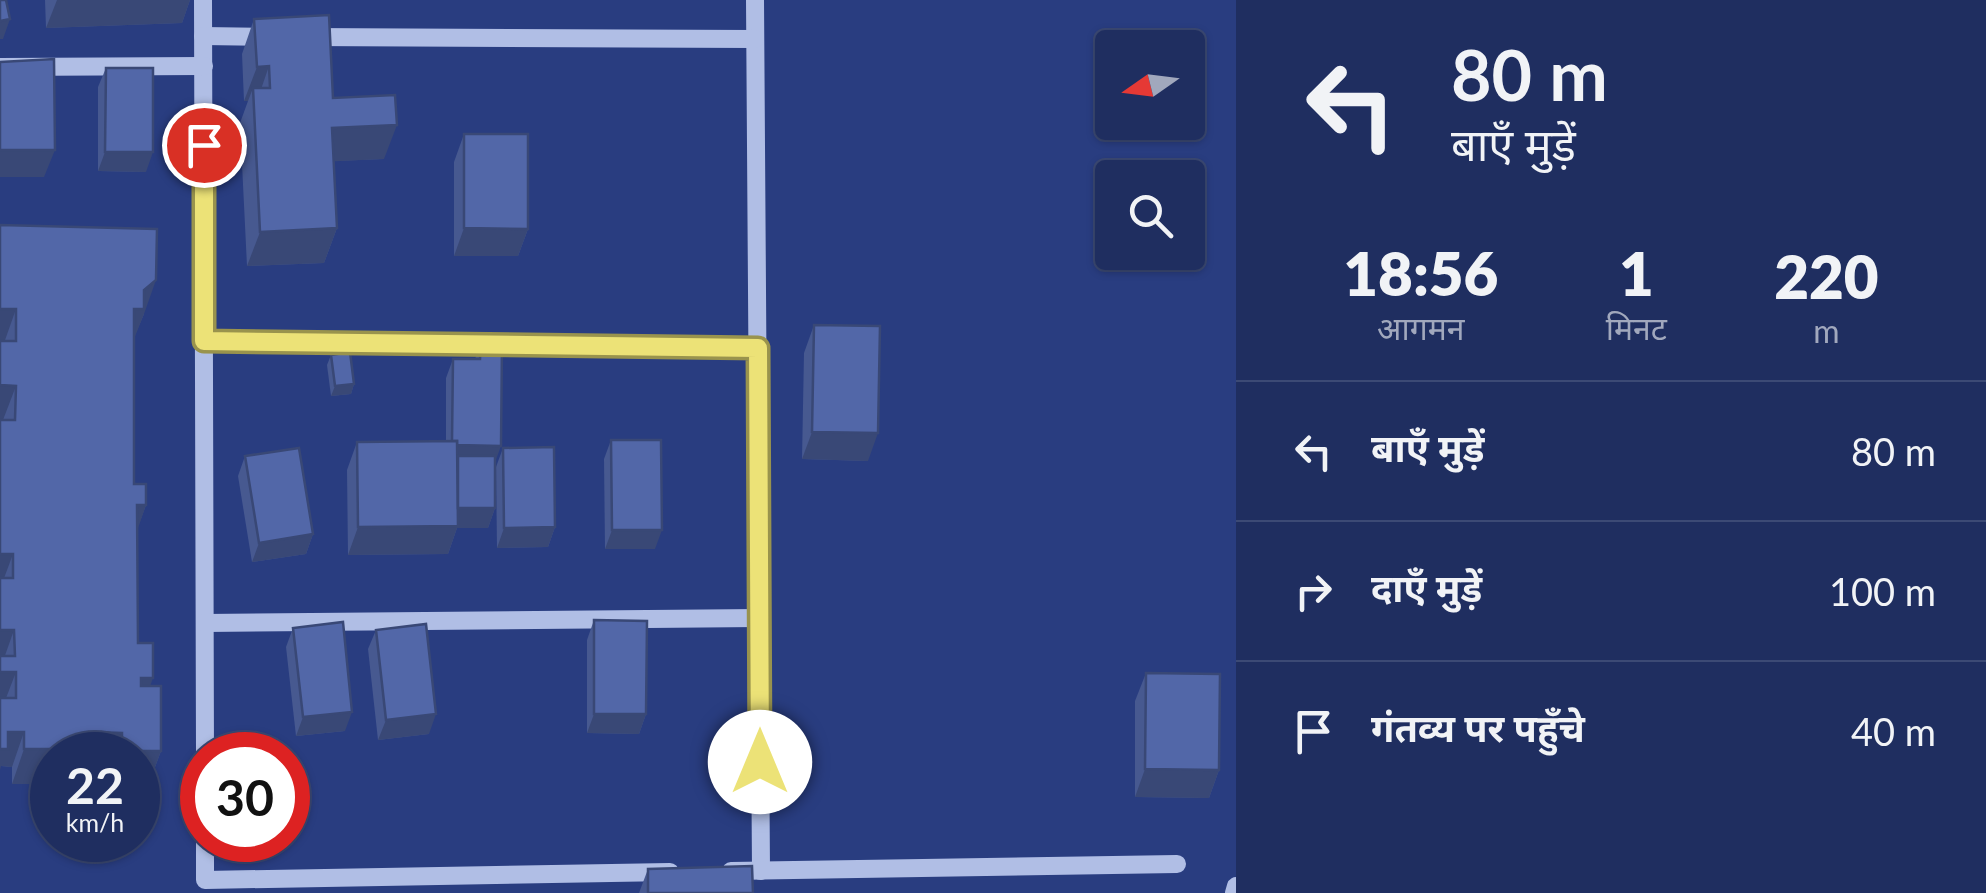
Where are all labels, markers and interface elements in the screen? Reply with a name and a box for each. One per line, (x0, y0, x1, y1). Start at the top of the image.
north arrow (1095, 30, 1205, 140)
map controls (1095, 30, 1205, 270)
text: 80 m (1451, 32, 1608, 116)
icon: left (1286, 40, 1416, 170)
pin (162, 103, 247, 188)
text: बाएँ मुड़ें (1451, 117, 1576, 171)
icon: arrive (177, 118, 232, 173)
button: search (1095, 160, 1205, 270)
text: 18:56 (1343, 237, 1498, 309)
text: 1 (1619, 237, 1654, 309)
text: 220 (1774, 240, 1879, 312)
text: आगमन (1377, 308, 1465, 347)
text: मिनट (1606, 308, 1667, 347)
text: m (1813, 311, 1840, 350)
icon: left (1286, 424, 1341, 479)
text: बाएँ मुड़ें (1371, 424, 1484, 470)
text: 80 m (1851, 428, 1936, 474)
icon: right (1286, 564, 1341, 619)
text: दाएँ मुड़ें (1371, 564, 1482, 610)
text: 100 m (1829, 568, 1936, 614)
icon: arrive (1286, 704, 1341, 759)
text: गंतव्य पर पहुँचे (1371, 704, 1585, 750)
text: 40 m (1851, 708, 1936, 754)
position arrow (708, 710, 812, 814)
speed limit sign: 30 (180, 732, 310, 862)
text: 22 (66, 755, 124, 815)
text: km/h (66, 807, 124, 837)

